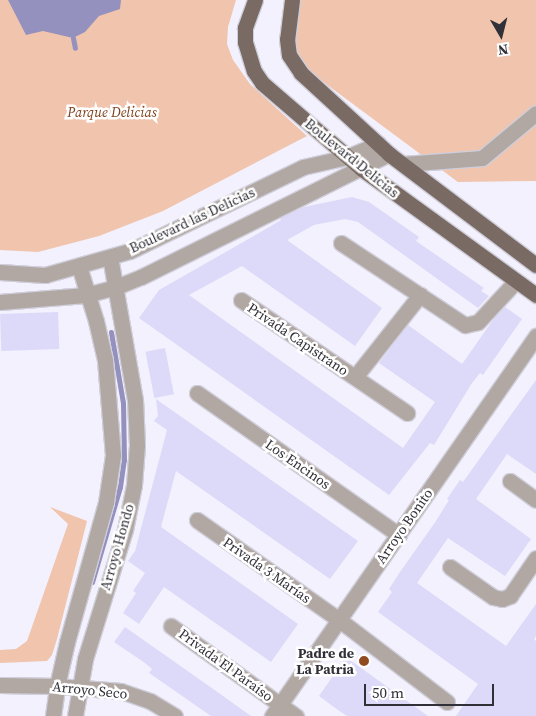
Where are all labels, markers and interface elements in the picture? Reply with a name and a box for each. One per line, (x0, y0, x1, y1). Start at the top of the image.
north arrow (476, 10, 526, 60)
text: N (497, 39, 510, 60)
park label: Parque Delicias (67, 104, 157, 120)
street label: Boulevard Delicias (302, 115, 402, 201)
street label: Boulevard las Delicias (127, 184, 257, 256)
street label: Privada Capistrano (244, 299, 352, 379)
street label: Los Encinos (262, 435, 334, 493)
street label: Arroyo Bonito (372, 485, 436, 567)
street label: Arroyo Hondo (97, 502, 137, 592)
street label: Privada 3 Marías (220, 534, 314, 606)
street label: Privada El Paraíso (176, 625, 276, 705)
place label: Padre de La Patria (296, 645, 354, 678)
marker: Padre de La Patria (358, 655, 370, 667)
scale bar (366, 674, 496, 706)
street label: Arroyo Seco (52, 678, 128, 702)
text: 50 m (372, 682, 404, 703)

